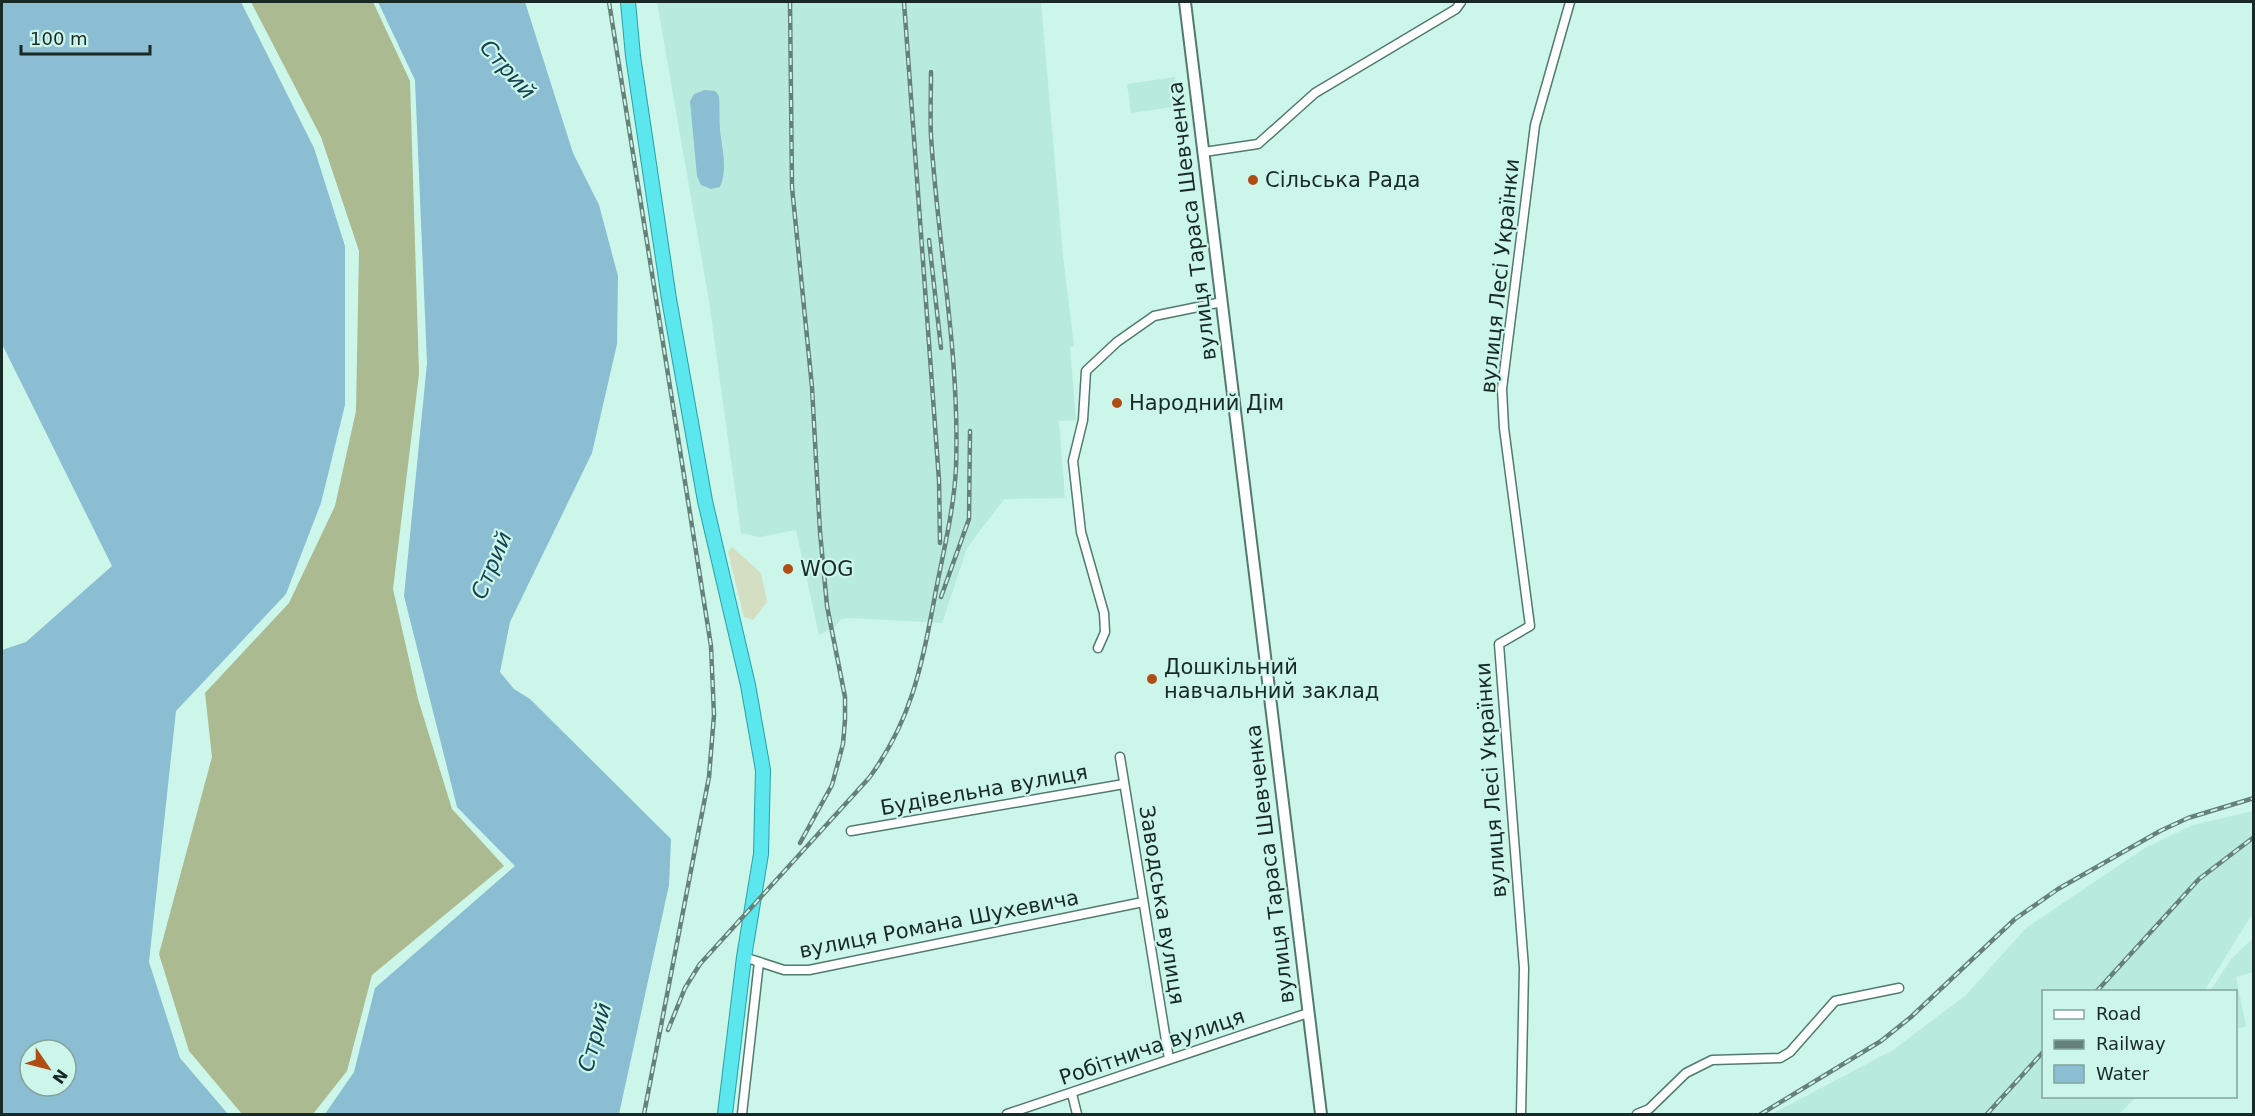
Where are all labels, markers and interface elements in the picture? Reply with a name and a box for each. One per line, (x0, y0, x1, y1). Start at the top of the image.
scale bar (21, 18, 150, 56)
text: 100 m (30, 28, 88, 49)
water label: Стрий (475, 35, 541, 104)
street label: вулиця Тараса Шевченка (1163, 80, 1221, 362)
street label: вулиця Лесі Українки (1476, 157, 1524, 395)
place label: Сільська Рада (1265, 168, 1420, 192)
marker: Сільська Рада (1246, 173, 1260, 187)
place label: Народний Дім (1129, 391, 1284, 415)
marker: Народний Дім (1110, 396, 1124, 410)
water label: Стрий (466, 528, 517, 603)
place label: WOG (800, 557, 854, 581)
marker: WOG (781, 562, 795, 576)
place label: Дошкільний навчальний заклад (1164, 655, 1379, 703)
street label: вулиця Лесі Українки (1471, 662, 1511, 898)
marker: Дошкільний навчальний заклад (1145, 672, 1159, 686)
street label: вулиця Тараса Шевченка (1241, 723, 1299, 1005)
street label: Будівельна вулиця (878, 760, 1090, 820)
street label: Заводська вулиця (1134, 804, 1190, 1006)
street label: вулиця Романа Шухевича (797, 885, 1081, 963)
legend (2042, 990, 2237, 1098)
water label: Стрий (573, 1000, 616, 1075)
text: Road (2096, 1003, 2141, 1024)
street label: Робітнича вулиця (1056, 1004, 1248, 1090)
text: Railway (2096, 1033, 2166, 1054)
north arrow (18, 1038, 78, 1098)
text: Water (2096, 1063, 2150, 1084)
text: N (48, 1065, 71, 1087)

